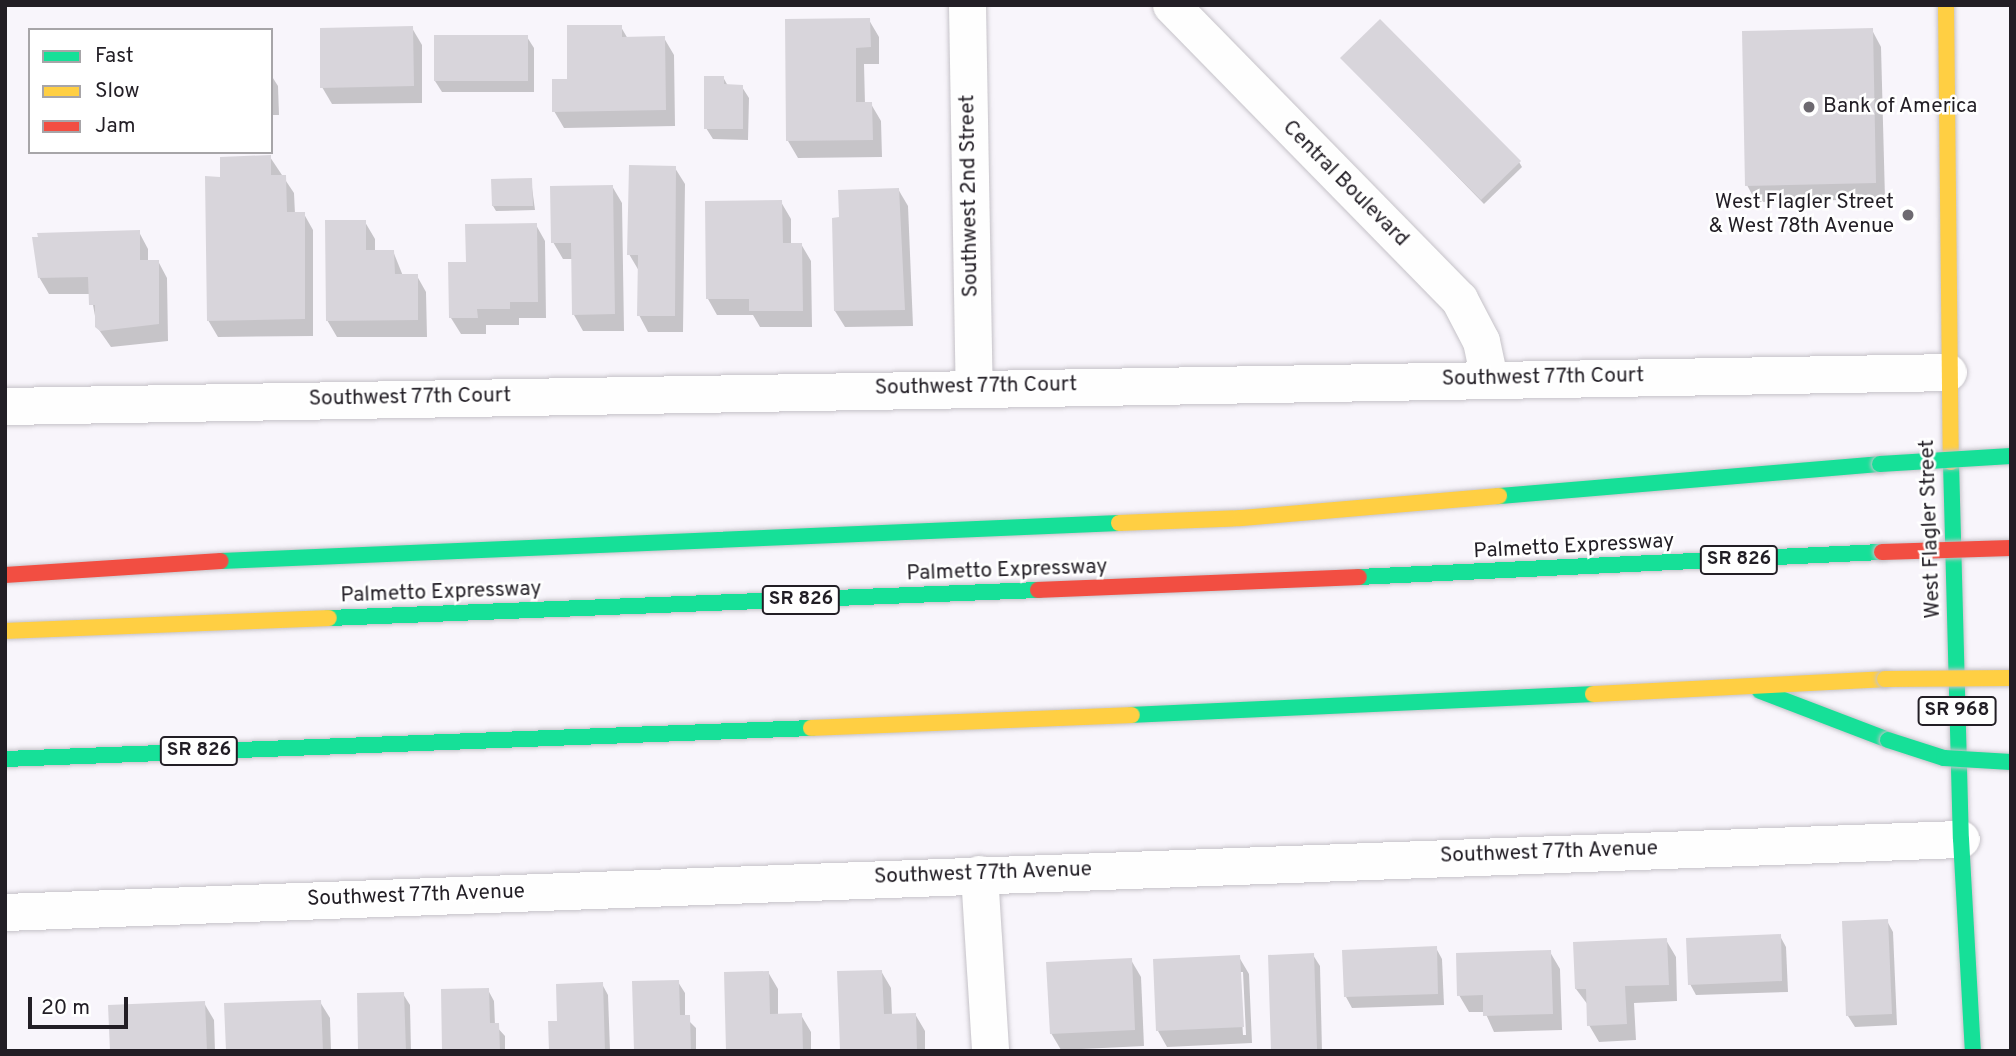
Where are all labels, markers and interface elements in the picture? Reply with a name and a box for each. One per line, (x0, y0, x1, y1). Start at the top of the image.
legend (28, 28, 273, 154)
text: Fast (95, 43, 134, 70)
text: Slow (95, 78, 140, 105)
street label: Southwest 2nd Street (956, 94, 984, 298)
place label: Bank of America (1823, 94, 1978, 120)
marker: Bank of America (1801, 99, 1817, 115)
text: Jam (95, 113, 136, 140)
street label: Central Boulevard (1277, 116, 1413, 252)
place label: West Flagler Street & West 78th Avenue (1707, 190, 1894, 240)
marker: West Flagler Street & West 78th Avenue (1900, 207, 1916, 223)
street label: Southwest 77th Court (1441, 364, 1645, 392)
street label: Southwest 77th Court (874, 373, 1078, 401)
street label: Southwest 77th Court (308, 384, 512, 412)
street label: West Flagler Street (1915, 439, 1947, 619)
street label: Palmetto Expressway (1473, 529, 1675, 565)
road number: SR 826 (1699, 544, 1779, 576)
street label: Palmetto Expressway (906, 555, 1108, 587)
street label: Palmetto Expressway (340, 577, 542, 609)
road number: SR 826 (761, 584, 841, 615)
road number: SR 968 (1917, 696, 1997, 726)
road number: SR 826 (159, 736, 239, 766)
street label: Southwest 77th Avenue (1439, 837, 1659, 869)
street label: Southwest 77th Avenue (873, 858, 1093, 890)
street label: Southwest 77th Avenue (306, 880, 526, 912)
scale bar (32, 982, 131, 1026)
text: 20 m (41, 995, 90, 1022)

